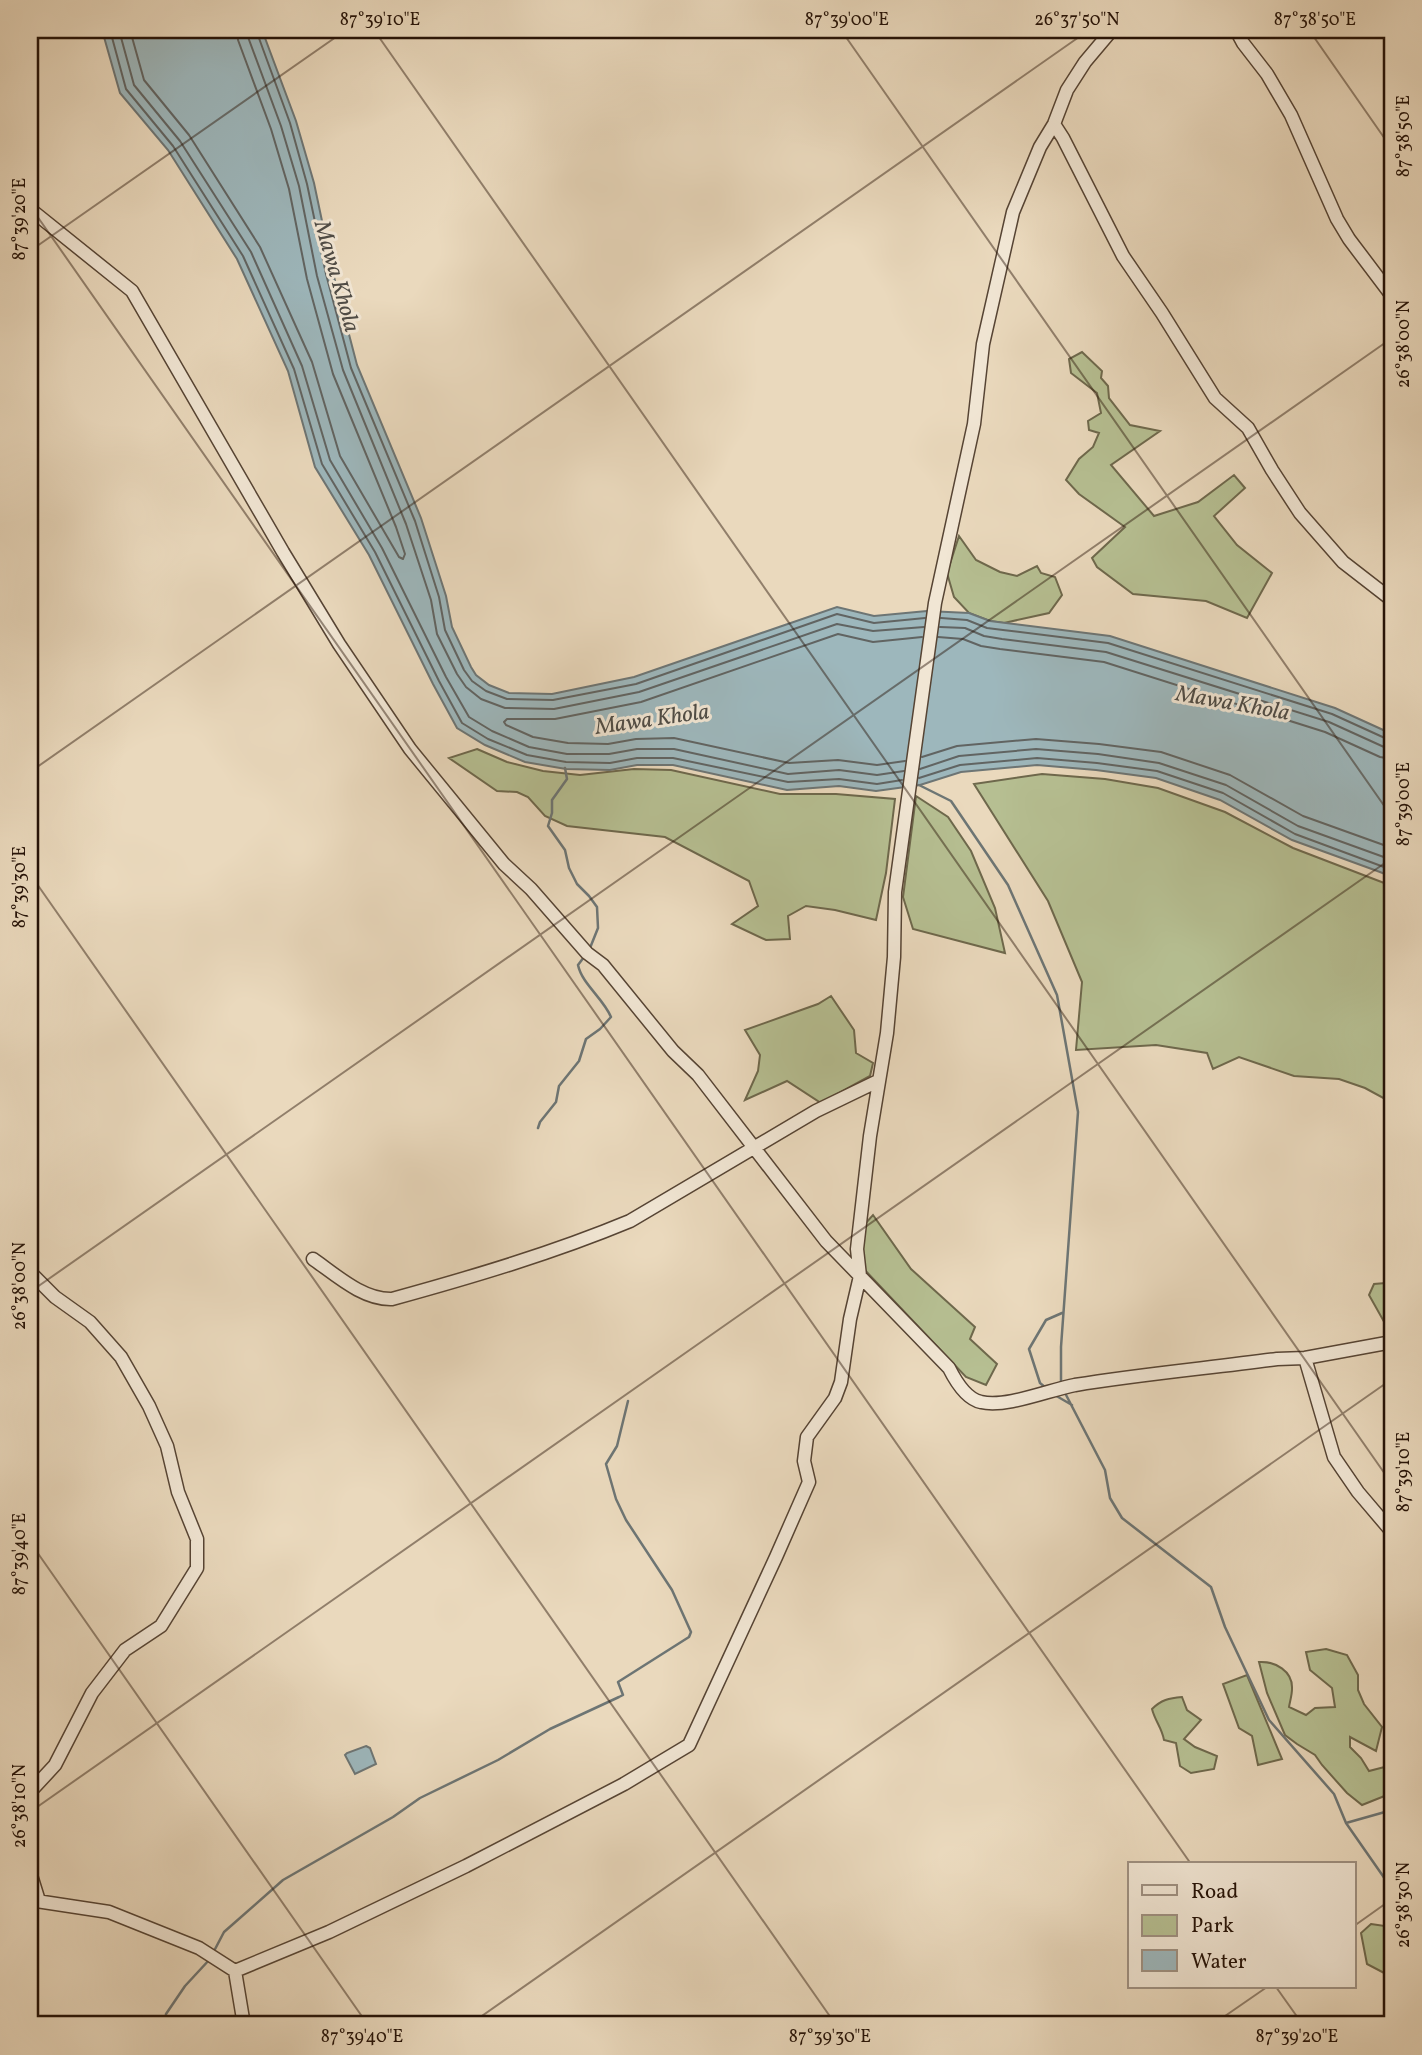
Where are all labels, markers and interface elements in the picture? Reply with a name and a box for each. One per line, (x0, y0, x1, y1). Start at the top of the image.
text: 87°39'10"E (340, 8, 420, 33)
text: 87°39'00"E (805, 8, 889, 33)
text: 26°37'50"N (1034, 8, 1120, 33)
text: 87°38'50"E (1274, 8, 1356, 33)
text: 87°38'50"E (1392, 95, 1417, 177)
text: 87°39'20"E (8, 177, 33, 260)
water label: Mawa Khola (305, 216, 367, 336)
text: 26°38'00"N (1392, 300, 1417, 388)
water label: Mawa Khola (1172, 678, 1292, 730)
water label: Mawa Khola (592, 696, 711, 744)
text: 87°39'00"E (1392, 762, 1417, 846)
text: 87°39'30"E (8, 846, 33, 928)
text: 26°38'00"N (8, 1242, 33, 1330)
text: 87°39'10"E (1392, 1432, 1417, 1512)
text: 87°39'40"E (8, 1513, 33, 1595)
text: 26°38'10"N (8, 1764, 33, 1848)
legend (1128, 1862, 1356, 1988)
text: 26°38'30"N (1392, 1862, 1417, 1948)
text: Road (1191, 1878, 1238, 1907)
text: Park (1191, 1912, 1234, 1941)
text: Water (1191, 1948, 1247, 1977)
text: 87°39'40"E (321, 2025, 403, 2050)
text: 87°39'30"E (789, 2025, 871, 2050)
text: 87°39'20"E (1256, 2025, 1339, 2050)

